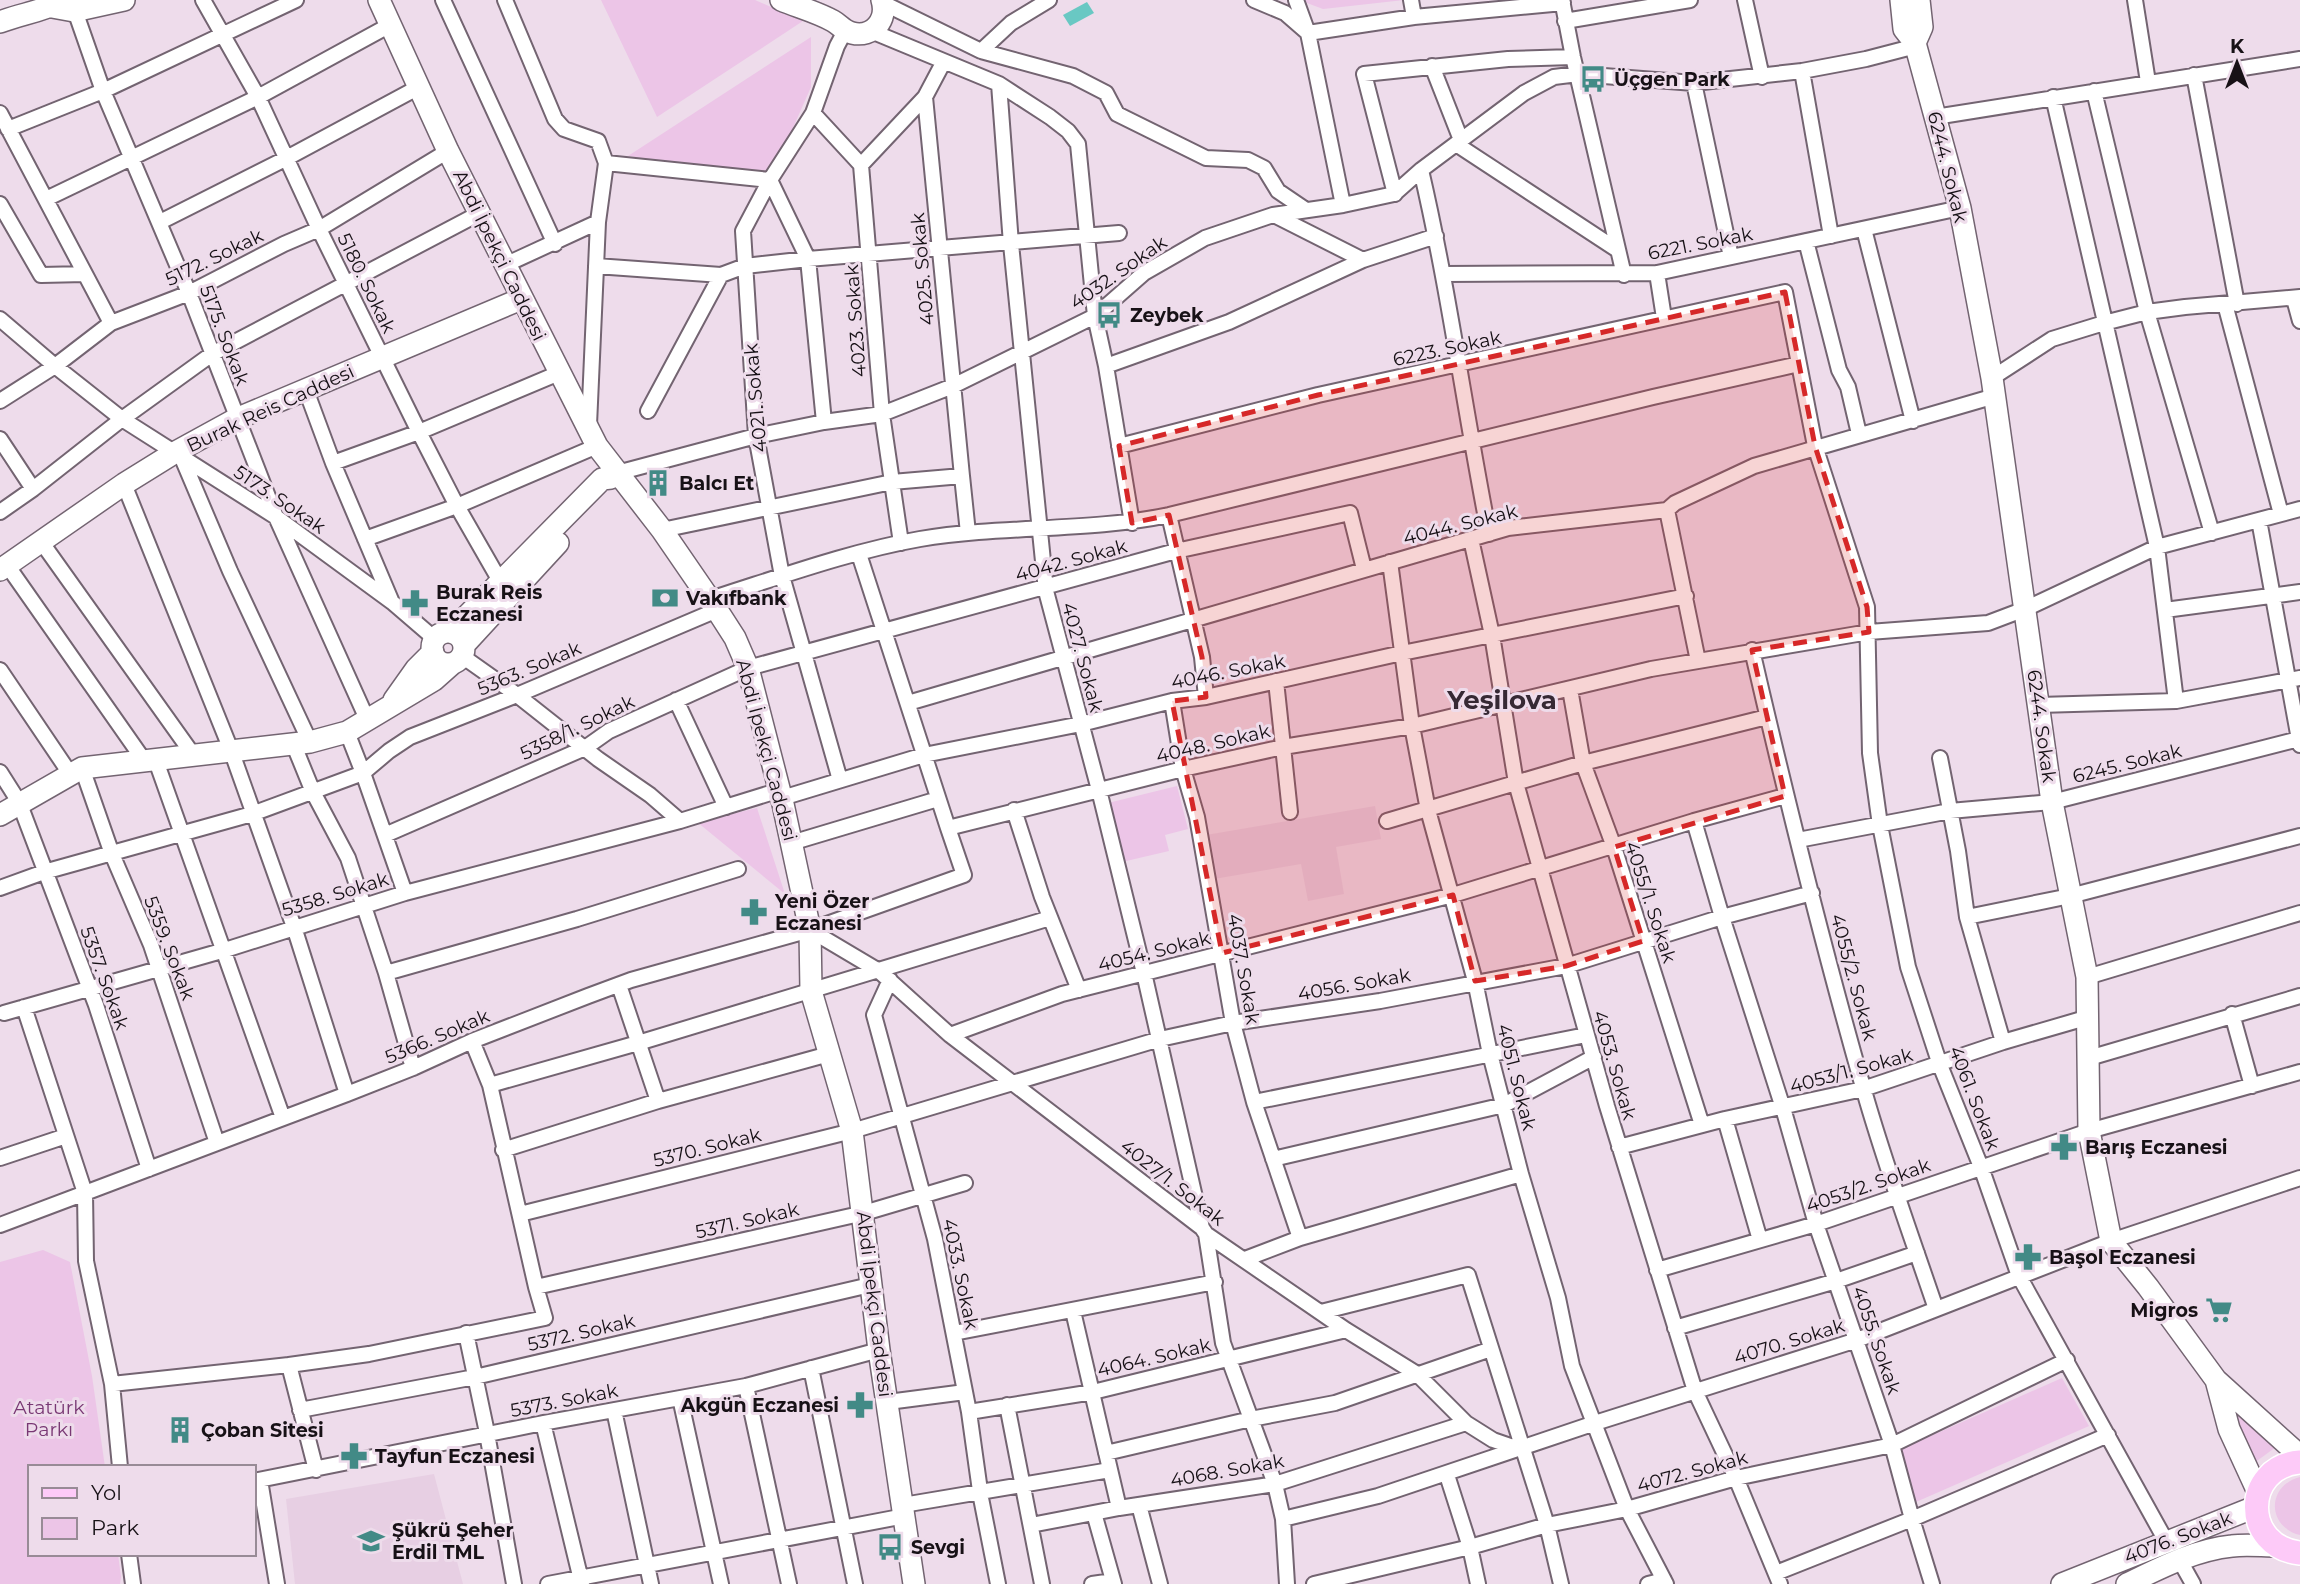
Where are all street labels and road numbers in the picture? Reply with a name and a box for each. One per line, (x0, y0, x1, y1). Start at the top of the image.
street label: 6244. Sokak (1923, 109, 1973, 226)
street label: Abdi İpekçi Caddesi (448, 166, 551, 344)
street label: 4025. Sokak (906, 211, 939, 326)
street label: 6221. Sokak (1646, 222, 1755, 265)
street label: 5172. Sokak (161, 224, 268, 291)
street label: 5180. Sokak (332, 229, 401, 338)
street label: 4032. Sokak (1065, 230, 1172, 314)
street label: 4023. Sokak (840, 263, 871, 378)
street label: 5175. Sokak (195, 282, 254, 389)
street label: 6223. Sokak (1391, 326, 1504, 371)
street label: 4021. Sokak (739, 342, 772, 453)
street label: Burak Reis Caddesi (183, 360, 358, 457)
street label: 5173. Sokak (229, 460, 330, 539)
street label: 4044. Sokak (1401, 499, 1520, 550)
street label: 4042. Sokak (1013, 534, 1130, 586)
street label: 4027. Sokak (1057, 600, 1108, 715)
street label: 5363. Sokak (474, 636, 585, 701)
street label: 4046. Sokak (1169, 649, 1288, 694)
street label: Abdi İpekçi Caddesi (731, 657, 802, 844)
street label: 6244. Sokak (2022, 668, 2061, 785)
street label: 5358/1. Sokak (516, 690, 639, 765)
street label: 4048. Sokak (1154, 719, 1273, 768)
street label: 6245. Sokak (2070, 739, 2185, 788)
street label: 4055/1. Sokak (1620, 838, 1681, 967)
street label: 5358. Sokak (279, 867, 392, 922)
street label: 5359. Sokak (139, 893, 200, 1004)
street label: 4055/2. Sokak (1826, 911, 1882, 1044)
street label: 4037. Sokak (1222, 912, 1265, 1027)
street label: 5357. Sokak (75, 923, 134, 1034)
street label: 4054. Sokak (1095, 926, 1213, 977)
street label: 4056. Sokak (1296, 963, 1413, 1006)
street label: 5366. Sokak (382, 1004, 493, 1069)
street label: 4053. Sokak (1588, 1008, 1641, 1123)
street label: 4051. Sokak (1492, 1021, 1541, 1133)
street label: 4053/1. Sokak (1787, 1043, 1916, 1098)
street label: 4061. Sokak (1944, 1043, 2005, 1154)
street label: 5370. Sokak (651, 1123, 764, 1172)
street label: 4027/1. Sokak (1116, 1134, 1230, 1231)
street label: 4053/2. Sokak (1803, 1153, 1934, 1218)
street label: 5371. Sokak (693, 1197, 802, 1244)
street label: Abdi İpekçi Caddesi (852, 1210, 897, 1398)
street label: 4033. Sokak (938, 1217, 984, 1332)
street label: 4055. Sokak (1847, 1283, 1906, 1398)
street label: 5372. Sokak (525, 1309, 638, 1356)
street label: 4070. Sokak (1731, 1314, 1848, 1369)
street label: 4064. Sokak (1095, 1333, 1214, 1382)
street label: 5373. Sokak (508, 1379, 621, 1422)
street label: 4072. Sokak (1634, 1446, 1751, 1497)
street label: 4068. Sokak (1168, 1449, 1287, 1492)
street label: 4076. Sokak (2121, 1506, 2236, 1569)

